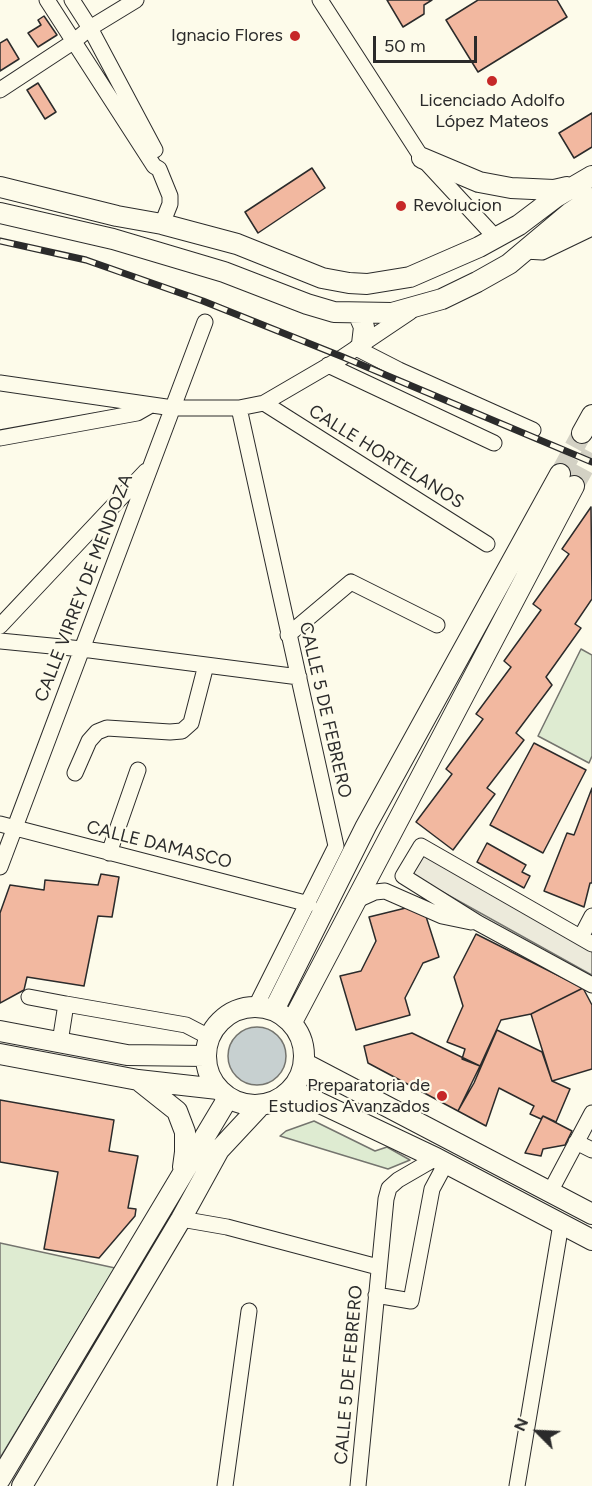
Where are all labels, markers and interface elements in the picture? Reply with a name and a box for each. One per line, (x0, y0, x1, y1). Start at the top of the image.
scale bar (376, 24, 480, 62)
place label: Ignacio Flores (171, 25, 283, 47)
marker: Ignacio Flores (288, 29, 302, 43)
text: 50 m (384, 35, 426, 57)
marker: Licenciado Adolfo López Mateos (485, 74, 499, 88)
place label: Licenciado Adolfo López Mateos (419, 90, 565, 132)
place label: Revolucion (413, 195, 502, 217)
marker: Revolucion (394, 199, 408, 213)
street label: CALLE HORTELANOS (304, 400, 468, 514)
street label: CALLE VIRREY DE MENDOZA (31, 471, 137, 705)
street label: CALLE 5 DE FEBRERO (294, 620, 356, 800)
street label: CALLE DAMASCO (84, 817, 234, 873)
place label: Preparatoria de Estudios Avanzados (268, 1075, 430, 1118)
marker: Preparatoria de Estudios Avanzados (435, 1089, 449, 1103)
street label: CALLE 5 DE FEBRERO (330, 1284, 368, 1466)
north arrow (508, 1402, 568, 1462)
text: N (510, 1415, 532, 1434)

